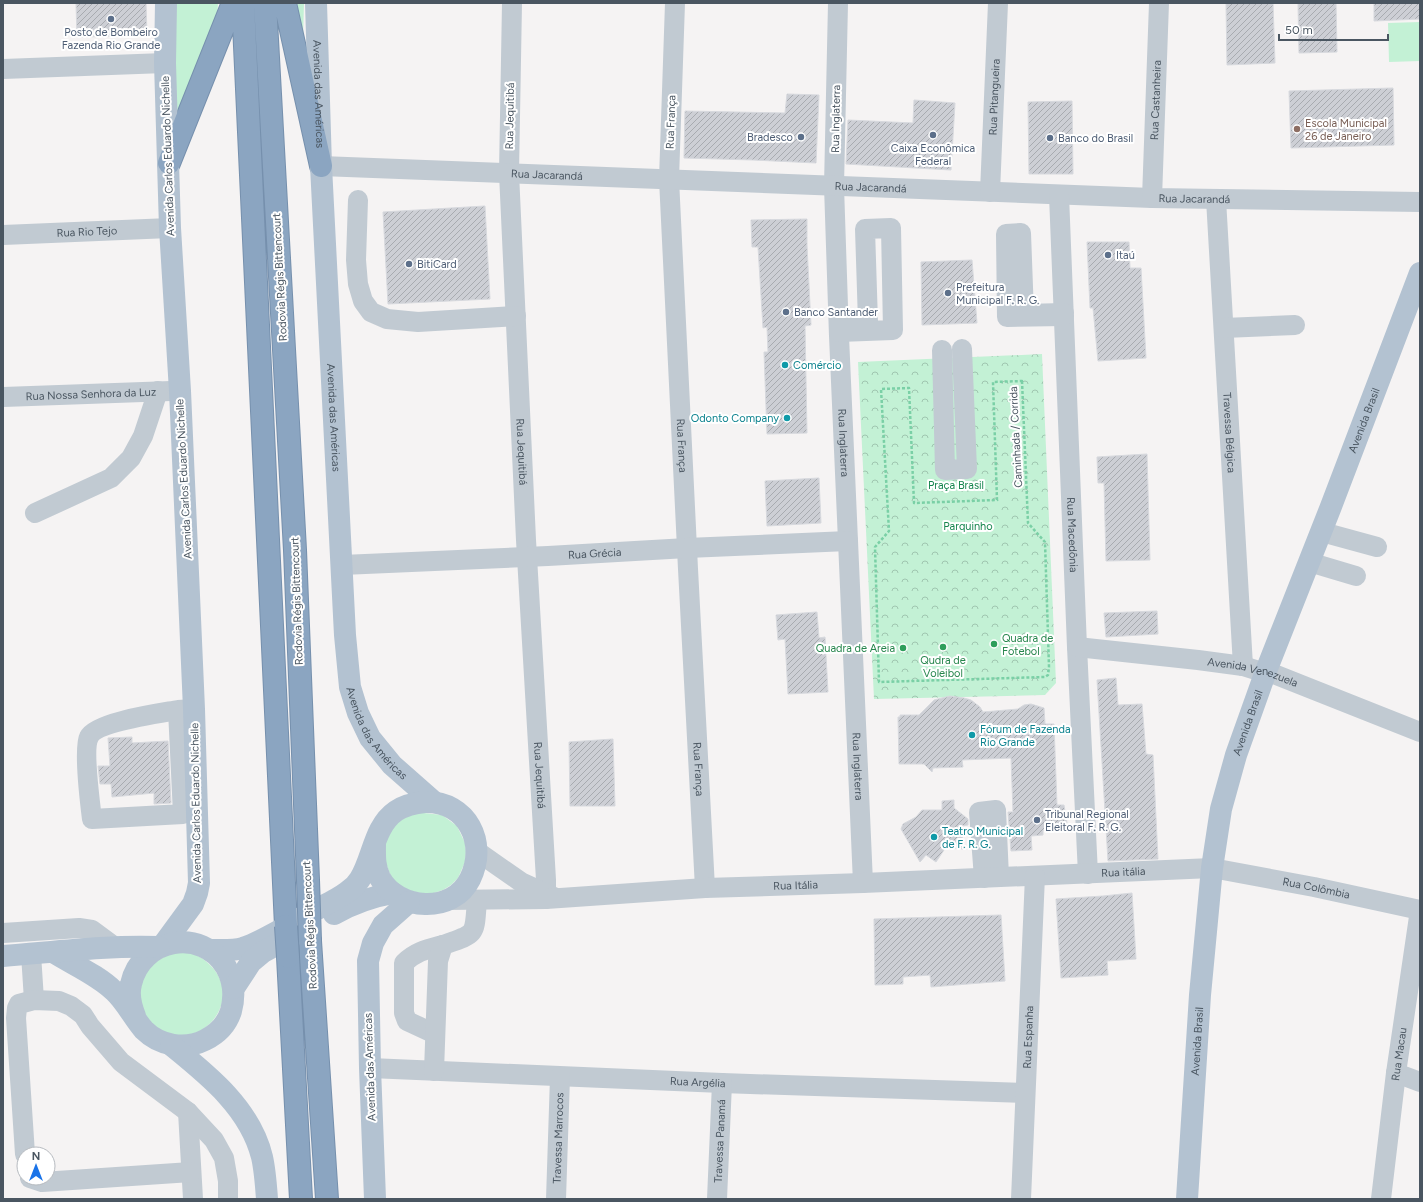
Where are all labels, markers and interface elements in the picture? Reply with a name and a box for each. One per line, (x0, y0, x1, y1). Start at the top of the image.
marker: Posto de Bombeiro Fazenda Rio Grande (106, 14, 116, 24)
scale bar (1279, 16, 1388, 42)
text: 50 m (1285, 23, 1313, 37)
place label: Posto de Bombeiro Fazenda Rio Grande (62, 26, 160, 52)
street label: Avenida das Américas (311, 40, 327, 148)
street label: Rua Pitangueira (986, 58, 1002, 136)
street label: Rua Castanheira (1148, 60, 1163, 140)
street label: Avenida Carlos Eduardo Nichelle (159, 76, 177, 236)
street label: Rua Jequitibá (503, 82, 517, 150)
street label: Rua Inglaterra (829, 85, 843, 153)
street label: Rua França (664, 95, 678, 149)
place label: Escola Municipal 26 de Janeiro (1305, 117, 1387, 143)
marker: Escola Municipal 26 de Janeiro (1292, 124, 1302, 134)
marker: Caixa Econômica Federal (928, 130, 938, 140)
place label: Bradesco (747, 131, 793, 144)
marker: Bradesco (796, 132, 806, 142)
place label: Banco do Brasil (1058, 132, 1133, 145)
marker: Banco do Brasil (1045, 133, 1055, 143)
place label: Caixa Econômica Federal (891, 142, 975, 168)
street label: Rua Jacarandá (511, 167, 583, 183)
street label: Rua Jacarandá (834, 179, 907, 195)
street label: Rua Jacarandá (1158, 192, 1230, 206)
street label: Rodovia Régis Bittencourt (270, 213, 290, 341)
street label: Rua Rio Tejo (56, 224, 118, 239)
place label: Itaú (1116, 249, 1135, 262)
marker: Itaú (1103, 250, 1113, 260)
place label: BitiCard (417, 258, 457, 271)
marker: BitiCard (404, 259, 414, 269)
place label: Prefeitura Municipal F. R. G. (956, 281, 1039, 307)
marker: Prefeitura Municipal F. R. G. (943, 288, 953, 298)
place label: Banco Santander (794, 306, 878, 319)
marker: Banco Santander (781, 307, 791, 317)
place label: Comércio (793, 359, 841, 372)
marker: Comércio (780, 360, 790, 370)
street label: Avenida das Américas (325, 363, 343, 472)
street label: Rua Nossa Senhora da Luz (26, 385, 156, 403)
street label: Caminhada / Corrida (1007, 386, 1025, 488)
street label: Avenida Brasil (1346, 386, 1382, 455)
street label: Travessa Bélgica (1221, 392, 1238, 473)
street label: Avenida Carlos Eduardo Nichelle (173, 399, 195, 559)
street label: Rua Inglaterra (836, 408, 852, 477)
place label: Odonto Company (691, 412, 779, 425)
marker: Odonto Company (782, 413, 792, 423)
street label: Rua Jequitibá (514, 418, 530, 485)
street label: Rua França (674, 418, 690, 473)
park label: Praça Brasil (928, 479, 984, 492)
street label: Rua Macedônia (1065, 497, 1081, 573)
park label: Parquinho (943, 520, 993, 533)
street label: Rodovia Régis Bittencourt (288, 537, 306, 665)
street label: Rua Grécia (568, 545, 622, 561)
place label: Quadra de Fotebol (1002, 632, 1053, 658)
marker: Quadra de Fotebol (989, 639, 999, 649)
place label: Quadra de Areia (816, 642, 895, 655)
marker: Qudra de Voleibol (938, 642, 948, 652)
marker: Quadra de Areia (898, 643, 908, 653)
place label: Qudra de Voleibol (920, 654, 966, 680)
street label: Avenida Venezuela (1207, 655, 1300, 690)
street label: Avenida das Américas (344, 685, 410, 782)
street label: Avenida Brasil (1230, 688, 1265, 757)
street label: Avenida Carlos Eduardo Nichelle (188, 723, 204, 883)
place label: Fórum de Fazenda Rio Grande (980, 723, 1071, 749)
marker: Fórum de Fazenda Rio Grande (967, 730, 977, 740)
street label: Rua Inglaterra (850, 732, 866, 801)
street label: Rua Jequitibá (531, 741, 548, 809)
street label: Rua França (691, 742, 707, 797)
place label: Tribunal Regional Eleitoral F. R. G. (1045, 808, 1129, 834)
marker: Tribunal Regional Eleitoral F. R. G. (1032, 815, 1042, 825)
place label: Teatro Municipal de F. R. G. (942, 825, 1023, 851)
marker: Teatro Municipal de F. R. G. (929, 832, 939, 842)
street label: Rodovia Régis Bittencourt (300, 861, 320, 989)
street label: Rua itália (1101, 864, 1146, 879)
street label: Rua Colômbia (1282, 875, 1351, 901)
street label: Rua Itália (773, 878, 818, 892)
street label: Rua Espanha (1020, 1005, 1036, 1069)
street label: Avenida Brasil (1188, 1007, 1206, 1076)
street label: Avenida das Américas (362, 1013, 378, 1121)
street label: Rua Macau (1389, 1026, 1409, 1082)
street label: Rua Argélia (670, 1074, 726, 1090)
street label: Travessa Marrocos (550, 1092, 566, 1184)
street label: Travessa Panamá (711, 1099, 728, 1183)
north arrow (16, 1146, 56, 1186)
text: N (32, 1150, 40, 1163)

